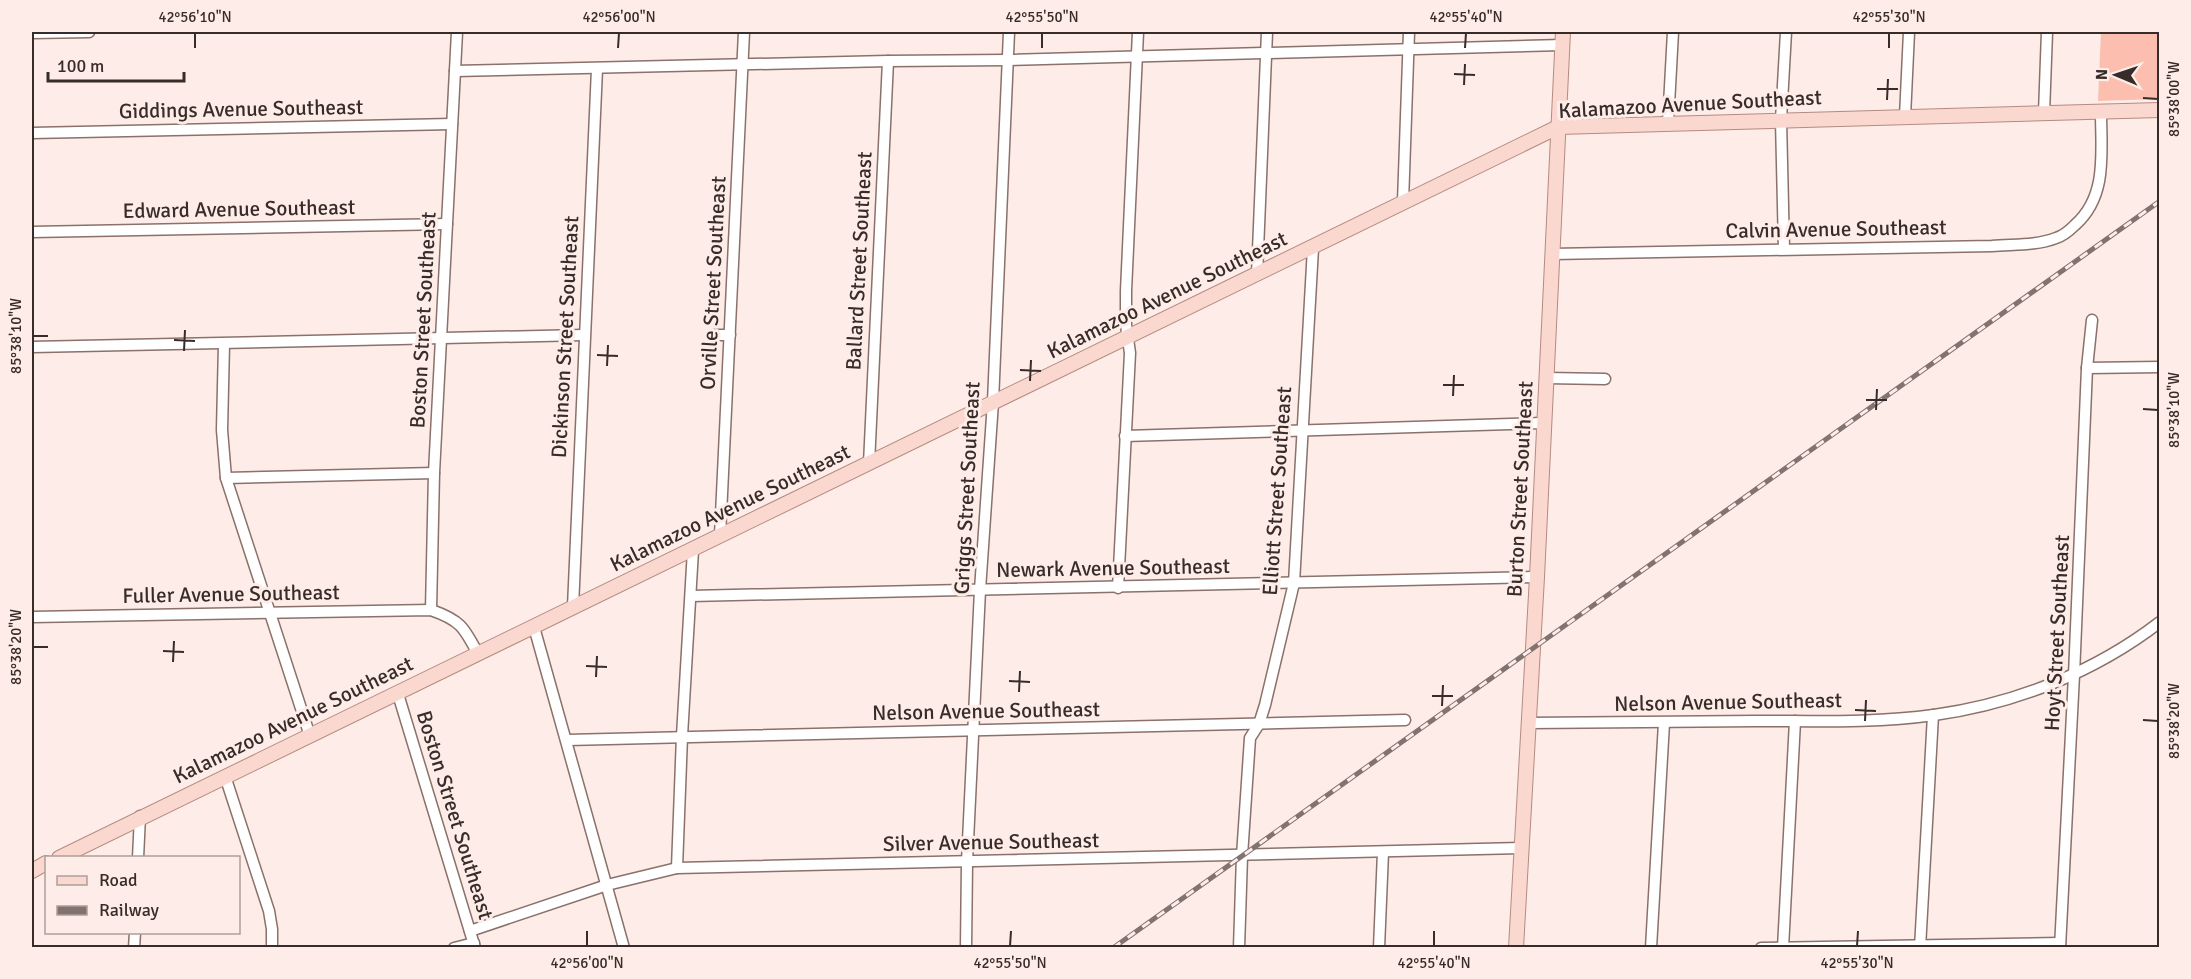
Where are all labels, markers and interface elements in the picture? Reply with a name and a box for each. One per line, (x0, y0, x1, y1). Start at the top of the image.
text: 42°56'10"N (158, 8, 232, 26)
text: 42°56'00"N (582, 8, 656, 26)
text: 42°55'50"N (1005, 8, 1079, 26)
text: 42°55'40"N (1429, 8, 1503, 26)
text: 42°55'30"N (1852, 8, 1926, 26)
scale bar (48, 45, 184, 83)
north arrow (2086, 45, 2146, 105)
text: 100 m (57, 55, 104, 77)
text: 85°38'00"W (2165, 61, 2183, 137)
text: N (2092, 69, 2112, 80)
street label: Kalamazoo Avenue Southeast (1558, 84, 1822, 124)
street label: Giddings Avenue Southeast (119, 94, 363, 124)
street label: Ballard Street Southeast (840, 151, 878, 371)
street label: Orville Street Southeast (694, 175, 732, 391)
street label: Edward Avenue Southeast (123, 194, 355, 224)
street label: Boston Street Southeast (404, 211, 442, 429)
street label: Calvin Avenue Southeast (1725, 214, 1947, 244)
street label: Dickinson Street Southeast (546, 215, 584, 459)
street label: Kalamazoo Avenue Southeast (1043, 225, 1291, 365)
text: 85°38'10"W (7, 298, 25, 374)
text: 85°38'10"W (2165, 372, 2183, 448)
street label: Burton Street Southeast (1501, 380, 1539, 598)
street label: Griggs Street Southeast (948, 381, 986, 595)
street label: Elliott Street Southeast (1257, 386, 1297, 596)
street label: Kalamazoo Avenue Southeast (606, 438, 854, 578)
street label: Hoyt Street Southeast (2039, 534, 2075, 732)
street label: Newark Avenue Southeast (996, 553, 1230, 583)
street label: Fuller Avenue Southeast (122, 579, 340, 609)
text: 85°38'20"W (7, 609, 25, 685)
street label: Kalamazoo Avenue Southeast (169, 650, 417, 790)
text: 85°38'20"W (2165, 683, 2183, 759)
street label: Nelson Avenue Southeast (1614, 687, 1842, 717)
street label: Nelson Avenue Southeast (872, 696, 1100, 726)
street label: Boston Street Southeast (411, 708, 499, 922)
street label: Silver Avenue Southeast (883, 827, 1099, 857)
legend (45, 856, 240, 934)
text: Road (99, 869, 138, 891)
text: Railway (99, 899, 160, 921)
text: 42°56'00"N (550, 954, 624, 972)
text: 42°55'50"N (973, 954, 1047, 972)
text: 42°55'40"N (1397, 954, 1471, 972)
text: 42°55'30"N (1820, 954, 1894, 972)

